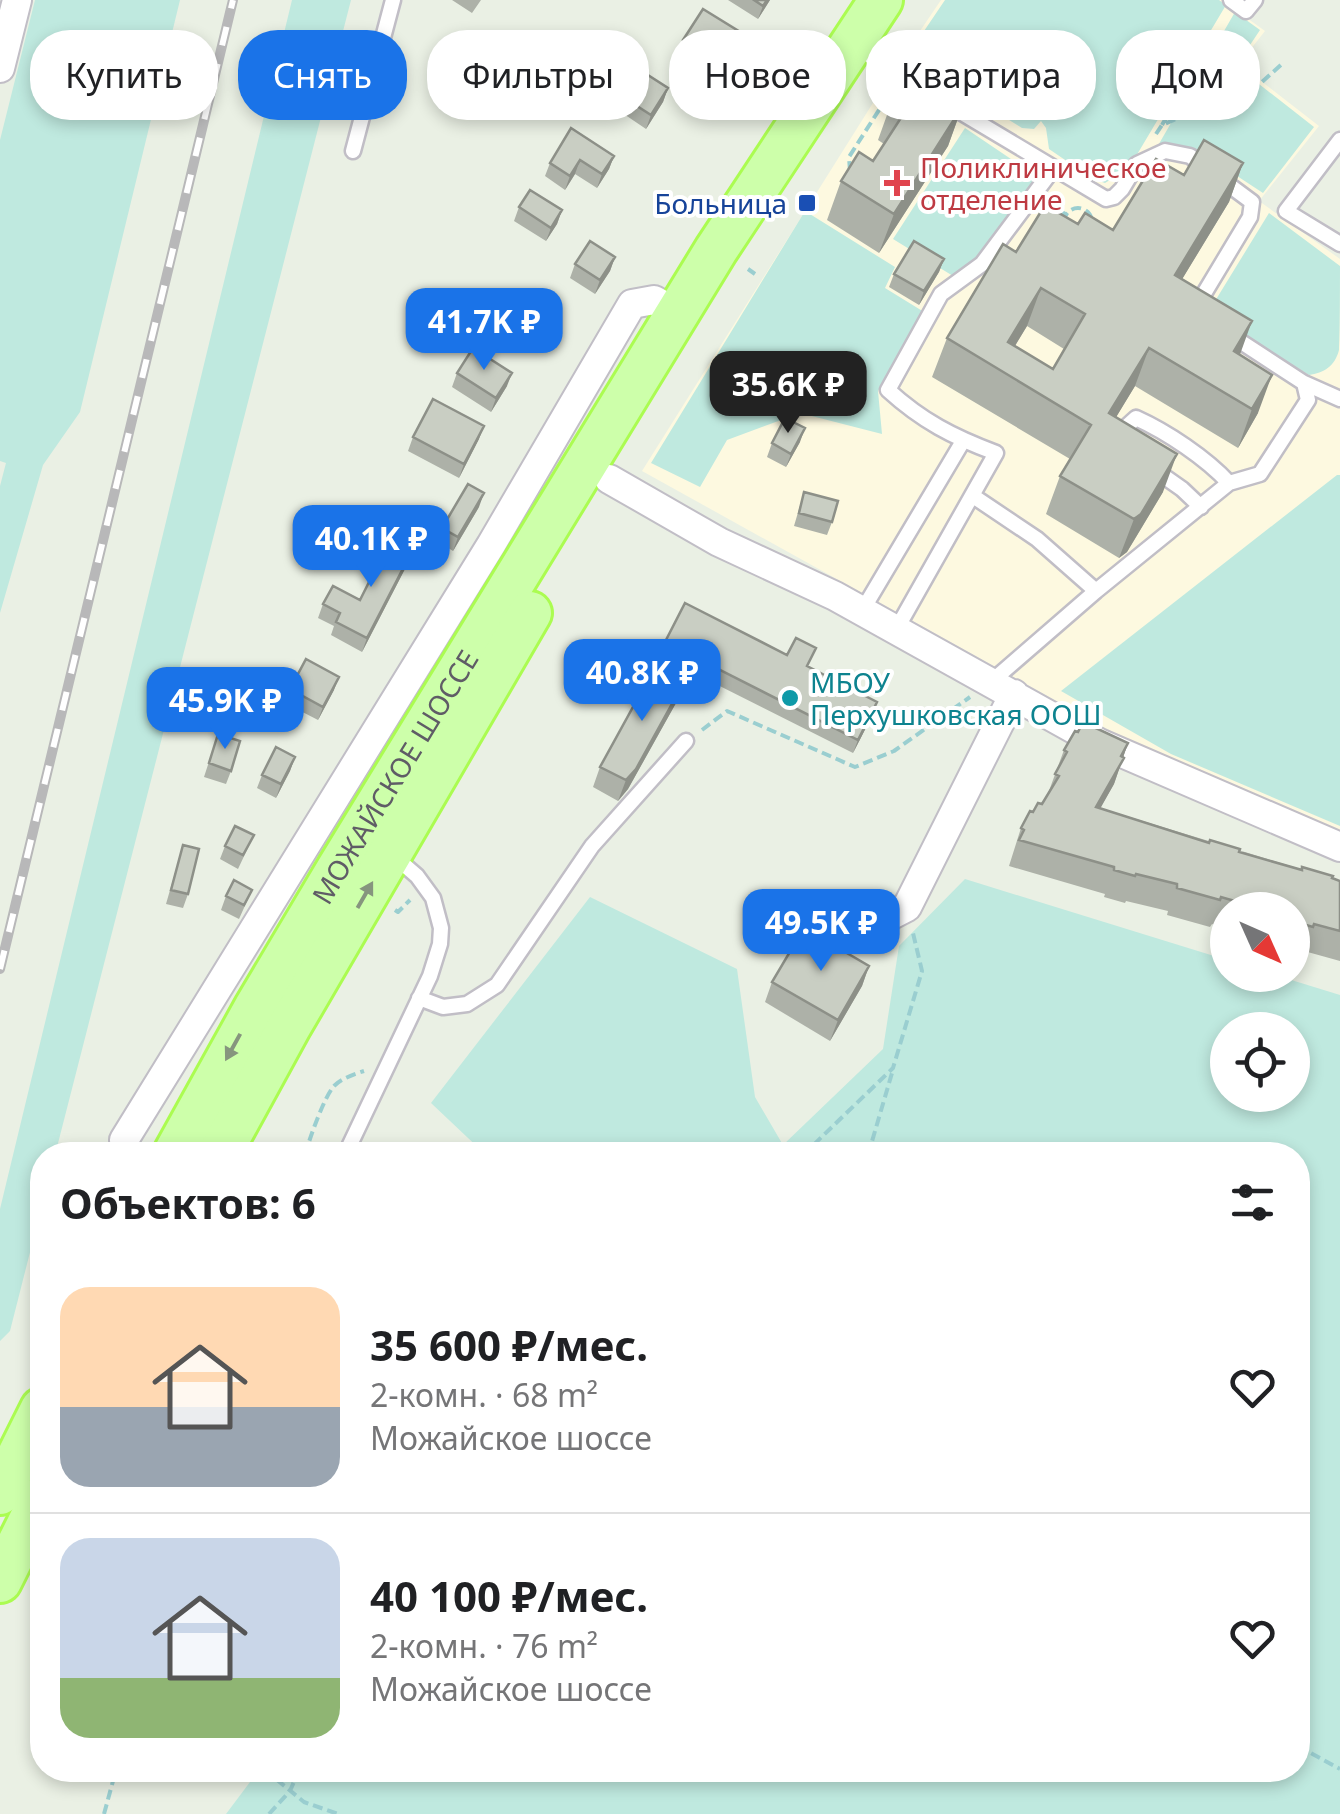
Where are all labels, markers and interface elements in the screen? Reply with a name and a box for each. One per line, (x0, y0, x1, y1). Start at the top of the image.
chip: Купить (30, 30, 218, 120)
chip: Снять (238, 30, 407, 120)
chip: Фильтры (427, 30, 649, 120)
chip: Новое (669, 30, 846, 120)
chip: Квартира (866, 30, 1096, 120)
chip: Дом (1116, 30, 1260, 120)
place label: Поликлиническое отделение (920, 148, 1166, 218)
marker: Поликлиническое отделение (884, 170, 910, 196)
place label: Больница (654, 184, 787, 222)
marker: Больница (796, 192, 818, 214)
pin: 41.7K ₽ (392, 288, 576, 373)
text: 41.7K ₽ (428, 299, 540, 342)
pin: 35.6K ₽ (696, 351, 880, 436)
text: 35.6K ₽ (732, 362, 844, 405)
pin: 40.1K ₽ (279, 505, 463, 590)
text: 40.1K ₽ (315, 516, 427, 559)
pin: 40.8K ₽ (550, 639, 734, 724)
street label: МОЖАЙСКОЕ ШОССЕ (303, 643, 486, 911)
text: 40.8K ₽ (586, 650, 698, 693)
place label: МБОУ Перхушковская ООШ (810, 663, 1101, 733)
pin: 45.9K ₽ (133, 667, 317, 752)
text: 45.9K ₽ (169, 678, 281, 721)
marker: МБОУ Перхушковская ООШ (779, 687, 801, 709)
one-way arrow (357, 880, 374, 909)
pin: 49.5K ₽ (729, 889, 913, 974)
north arrow (1210, 892, 1310, 992)
map controls (1210, 892, 1310, 1112)
text: 49.5K ₽ (765, 900, 877, 943)
button: locate (1210, 1012, 1310, 1112)
one-way arrow (225, 1033, 243, 1061)
text: Объектов: 6 (60, 1174, 316, 1231)
icon: filters (1225, 1175, 1280, 1230)
text: 35 600 ₽/мес. (370, 1316, 648, 1373)
icon: home (140, 1327, 260, 1447)
icon: heart (1225, 1360, 1280, 1415)
text: 2-комн. · 68 m² (370, 1373, 598, 1416)
text: Можайское шоссе (370, 1416, 652, 1459)
text: 40 100 ₽/мес. (370, 1567, 648, 1624)
icon: home (140, 1578, 260, 1698)
icon: heart (1225, 1611, 1280, 1666)
text: 2-комн. · 76 m² (370, 1624, 598, 1667)
text: Можайское шоссе (370, 1667, 652, 1710)

